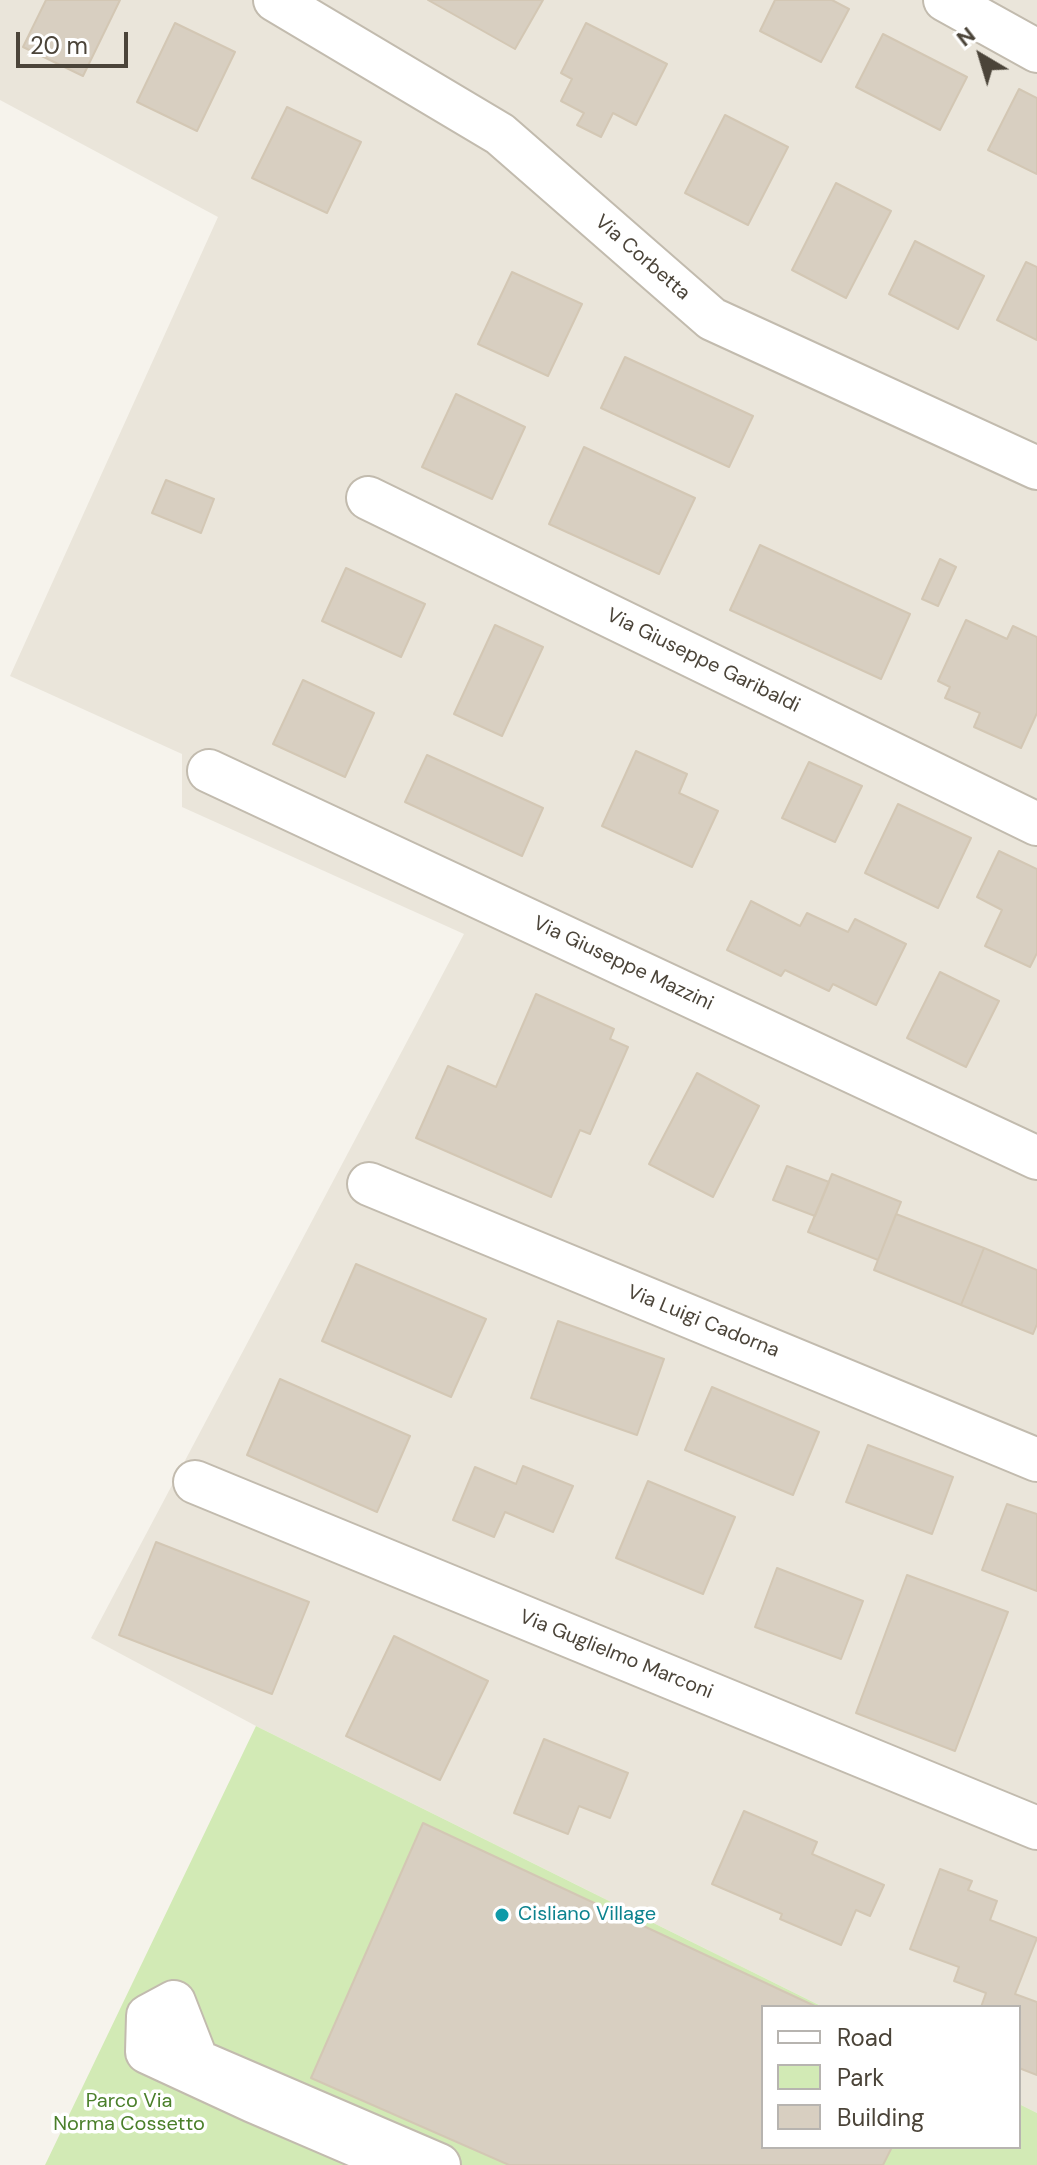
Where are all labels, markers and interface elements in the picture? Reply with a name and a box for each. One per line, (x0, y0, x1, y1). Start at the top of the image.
scale bar (20, 16, 132, 66)
north arrow (941, 16, 1021, 96)
text: N (951, 20, 981, 53)
text: 20 m (30, 30, 88, 61)
street label: Via Corbetta (590, 210, 694, 306)
street label: Via Giuseppe Garibaldi (602, 604, 804, 718)
street label: Via Giuseppe Mazzini (529, 912, 717, 1016)
street label: Via Luigi Cadorna (623, 1281, 783, 1363)
street label: Via Guglielmo Marconi (516, 1605, 716, 1705)
place label: Cisliano Village (518, 1903, 656, 1927)
marker: Cisliano Village (493, 1906, 511, 1924)
legend (761, 2005, 1021, 2149)
text: Road (837, 2022, 893, 2053)
text: Park (837, 2062, 884, 2093)
park label: Parco Via Norma Cossetto (53, 2090, 205, 2137)
text: Building (837, 2102, 924, 2133)

